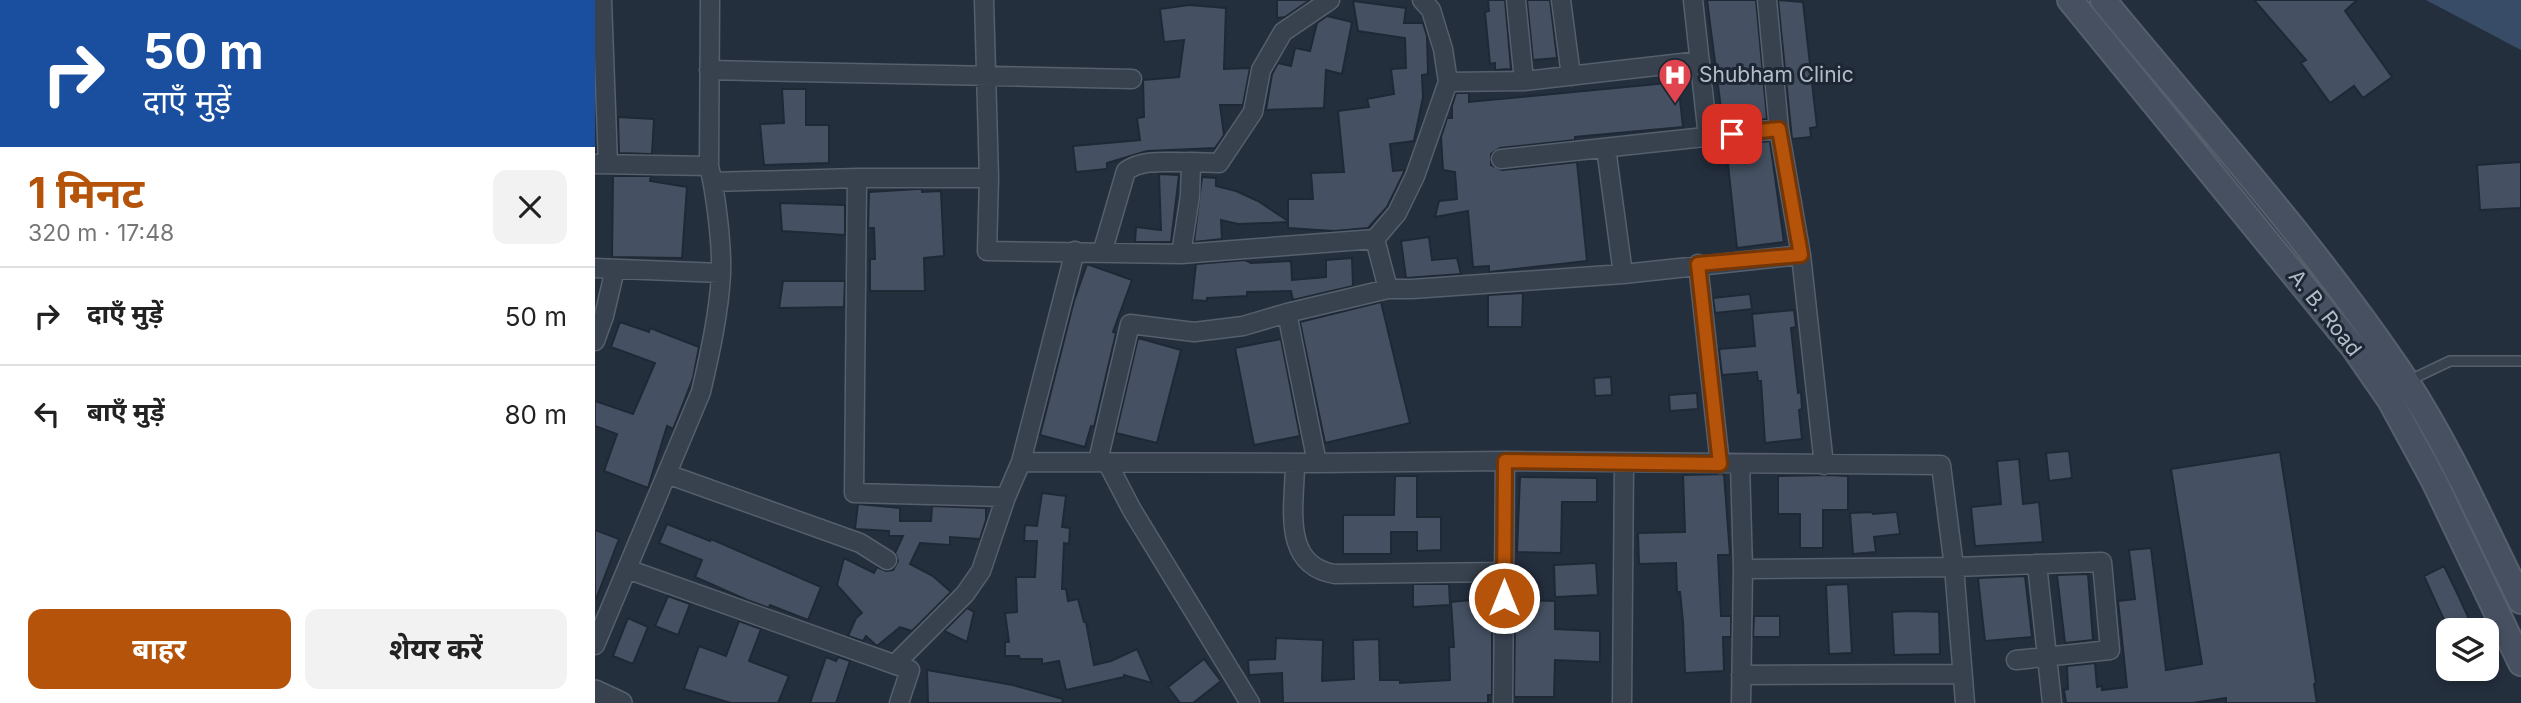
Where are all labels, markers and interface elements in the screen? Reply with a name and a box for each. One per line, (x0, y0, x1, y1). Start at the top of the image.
text: 50 m (143, 22, 264, 81)
icon: right (28, 28, 119, 119)
hospital icon: Shubham Clinic (1656, 56, 1694, 105)
place label: Shubham Clinic (1699, 62, 1854, 87)
text: दाएँ मुड़ें (143, 82, 231, 121)
pin (1702, 104, 1762, 164)
icon: arrive (1713, 115, 1751, 153)
text: 1 मिनट (28, 167, 144, 218)
button: close (493, 170, 567, 244)
text: 320 m · 17:48 (28, 219, 174, 247)
street label: A. B. Road (2284, 264, 2367, 361)
icon: right (28, 297, 66, 335)
text: दाएँ मुड़ें (87, 298, 163, 329)
text: 50 m (505, 301, 567, 332)
icon: left (28, 395, 66, 433)
text: बाएँ मुड़ें (87, 396, 164, 427)
text: 80 m (504, 399, 567, 430)
position arrow (1467, 561, 1541, 635)
button: बाहर (28, 609, 291, 689)
button: शेयर करें (305, 609, 567, 689)
map controls (2436, 618, 2499, 681)
button: layers (2436, 618, 2499, 681)

